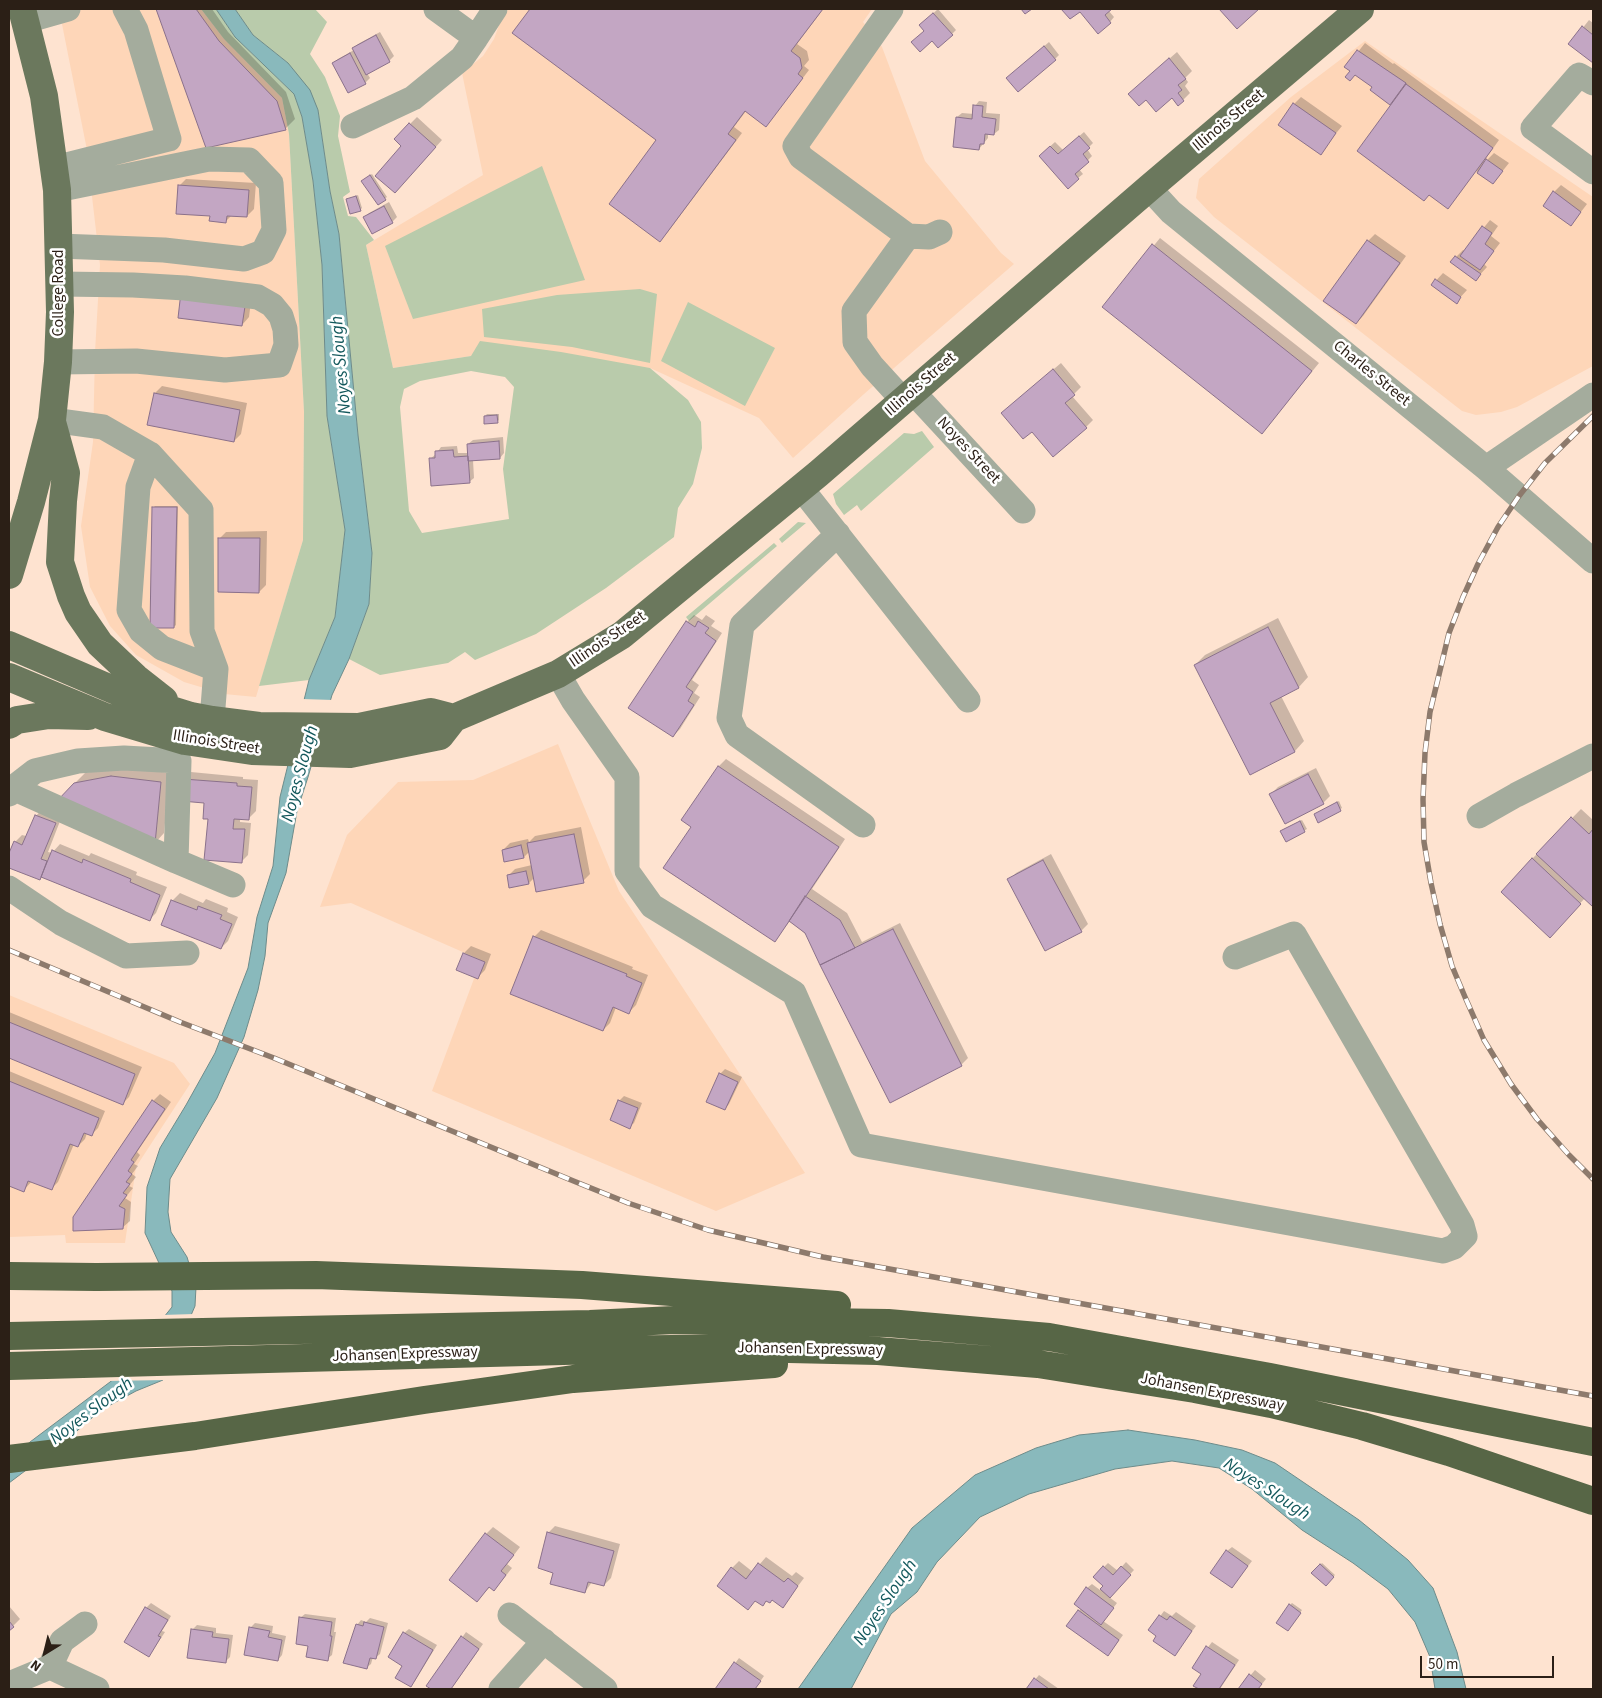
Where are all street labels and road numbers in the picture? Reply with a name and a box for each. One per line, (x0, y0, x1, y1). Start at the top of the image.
street label: Illinois Street (1189, 85, 1269, 157)
street label: College Road (49, 249, 69, 337)
street label: Charles Street (1329, 337, 1413, 411)
street label: Illinois Street (882, 349, 960, 421)
street label: Noyes Street (932, 414, 1004, 488)
street label: Illinois Street (566, 608, 650, 672)
street label: Illinois Street (171, 727, 261, 759)
street label: Johansen Expressway (737, 1339, 883, 1361)
street label: Johansen Expressway (332, 1343, 478, 1367)
street label: Johansen Expressway (1139, 1370, 1285, 1416)

